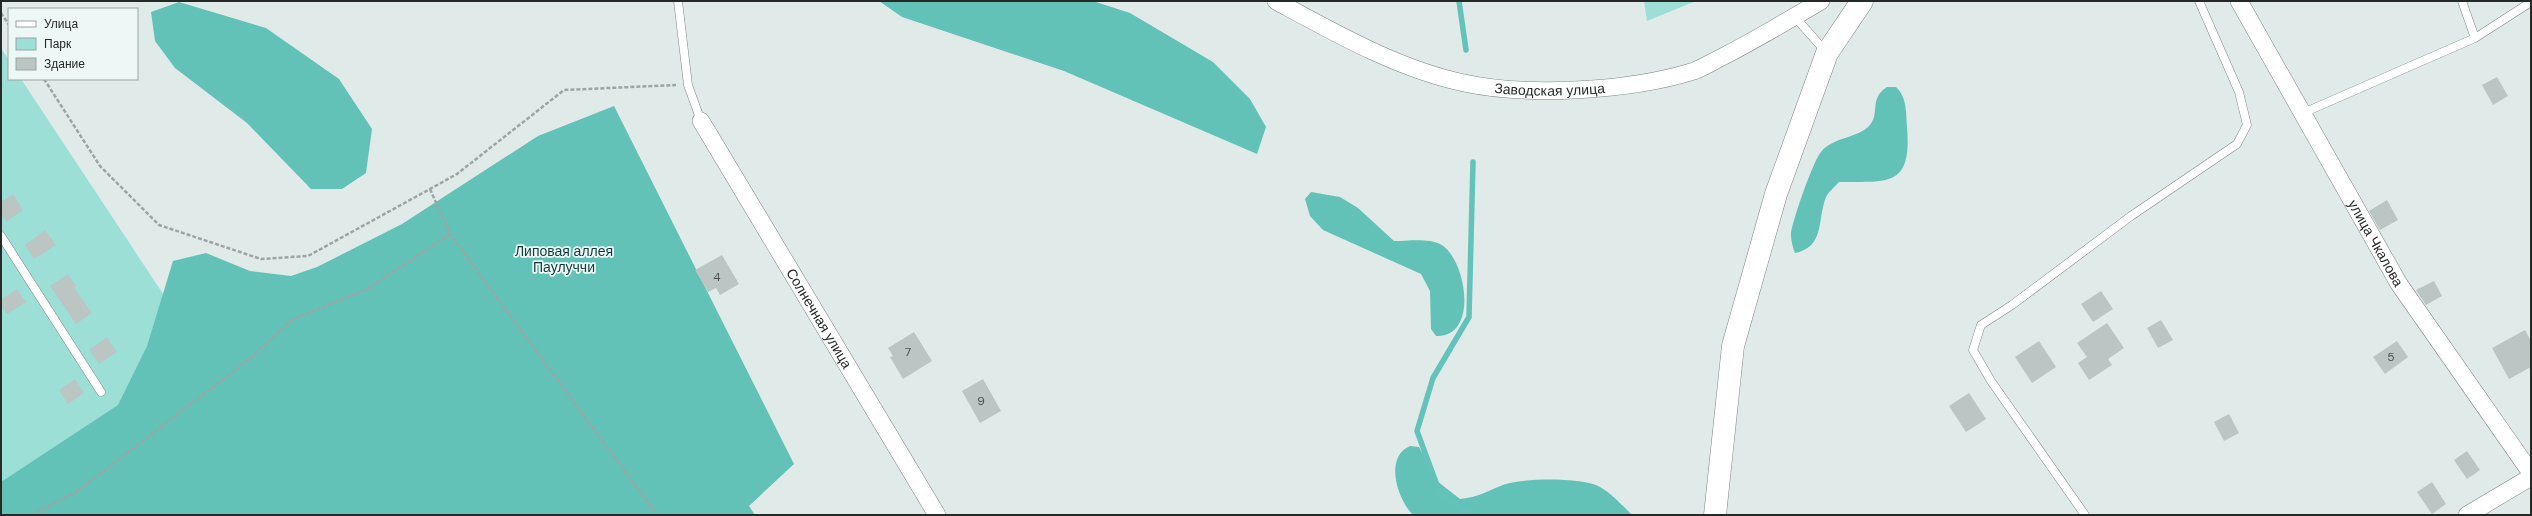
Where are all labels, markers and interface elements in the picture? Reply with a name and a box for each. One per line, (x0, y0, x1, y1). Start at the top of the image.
legend (8, 8, 138, 80)
text: Улица (44, 16, 78, 32)
text: Парк (44, 36, 72, 52)
text: Здание (44, 56, 85, 72)
street label: Заводская улица (1493, 79, 1606, 100)
street label: улица Чкалова (2344, 196, 2408, 290)
park label: Липовая аллея Паулуччи (515, 242, 613, 276)
street label: Солнечная улица (782, 265, 856, 372)
house number: 4 (713, 269, 721, 285)
house number: 7 (905, 344, 911, 360)
house number: 5 (2387, 349, 2395, 365)
house number: 9 (977, 393, 985, 409)

